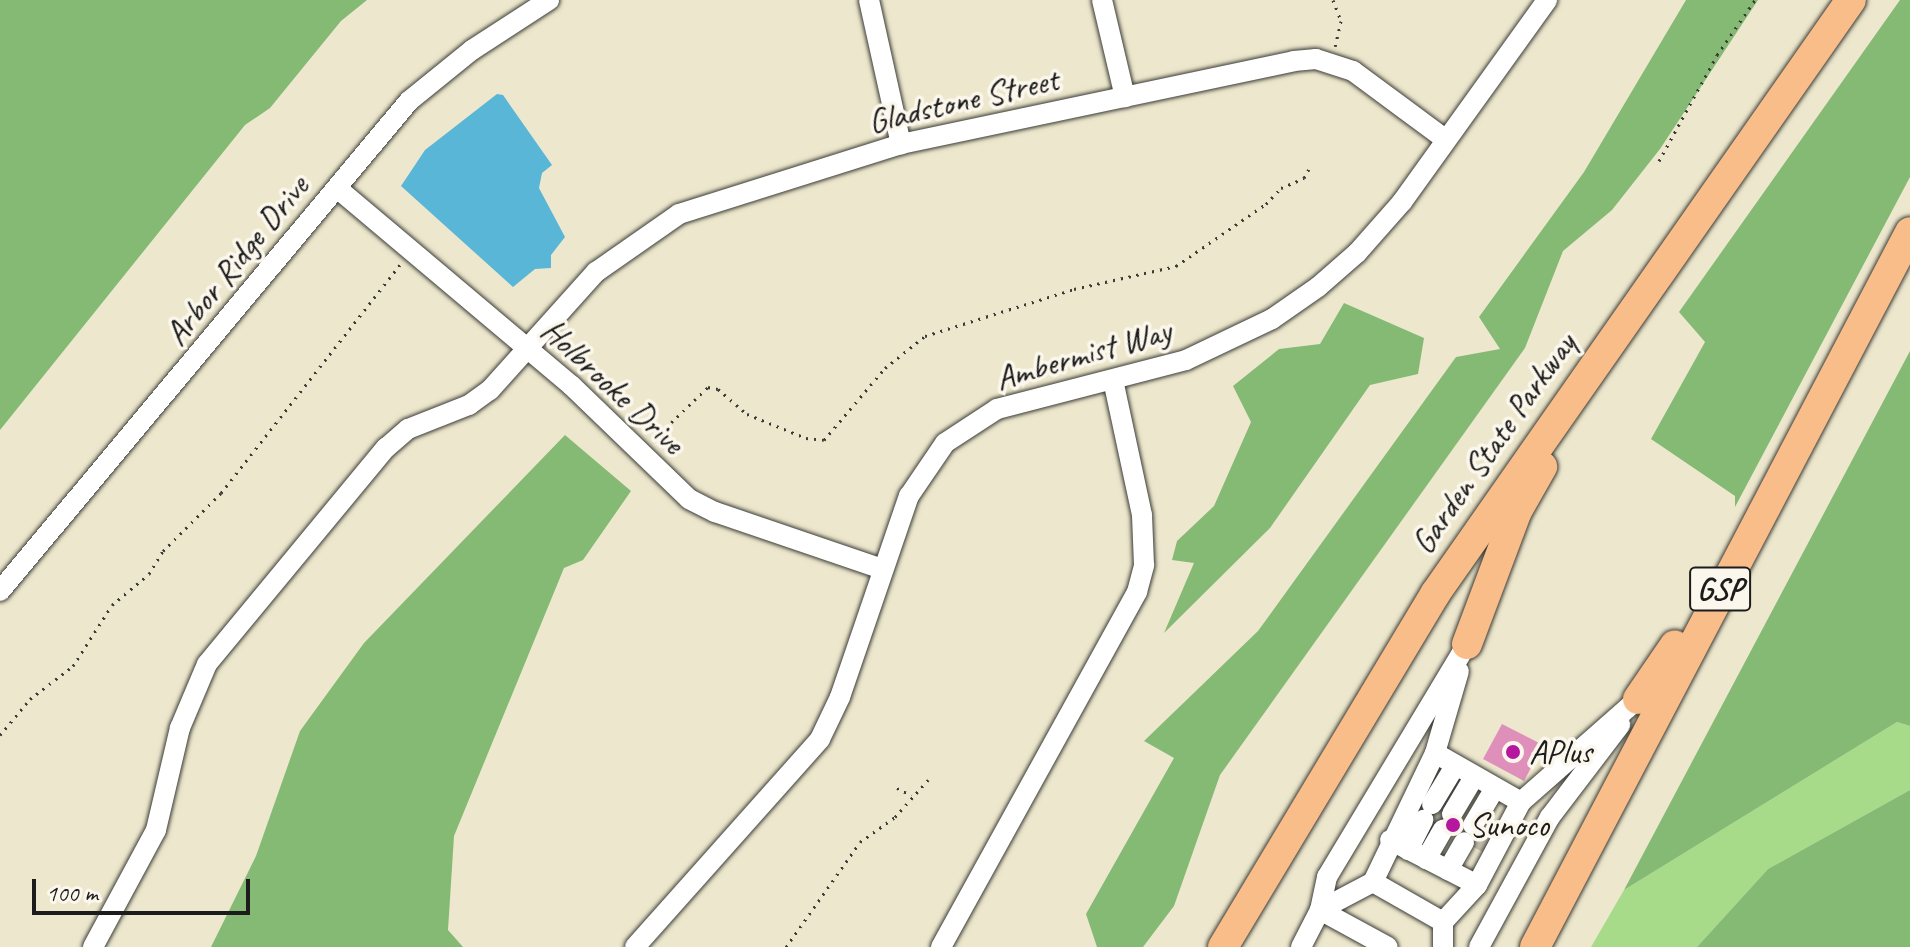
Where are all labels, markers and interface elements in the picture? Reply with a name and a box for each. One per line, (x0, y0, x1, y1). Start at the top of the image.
street label: Gladstone Street (864, 58, 1062, 142)
street label: Arbor Ridge Drive (155, 167, 317, 353)
street label: Holbrooke Drive (533, 309, 693, 463)
street label: Ambermist Way (990, 309, 1176, 399)
street label: Garden State Parkway (1401, 324, 1585, 562)
road number: GSP (1688, 561, 1752, 617)
place label: APlus (1529, 732, 1592, 772)
marker: APlus (1504, 743, 1522, 761)
place label: Sunoco (1469, 805, 1549, 845)
marker: Sunoco (1444, 816, 1462, 834)
scale bar (36, 863, 254, 913)
text: 100 m (46, 878, 98, 908)

